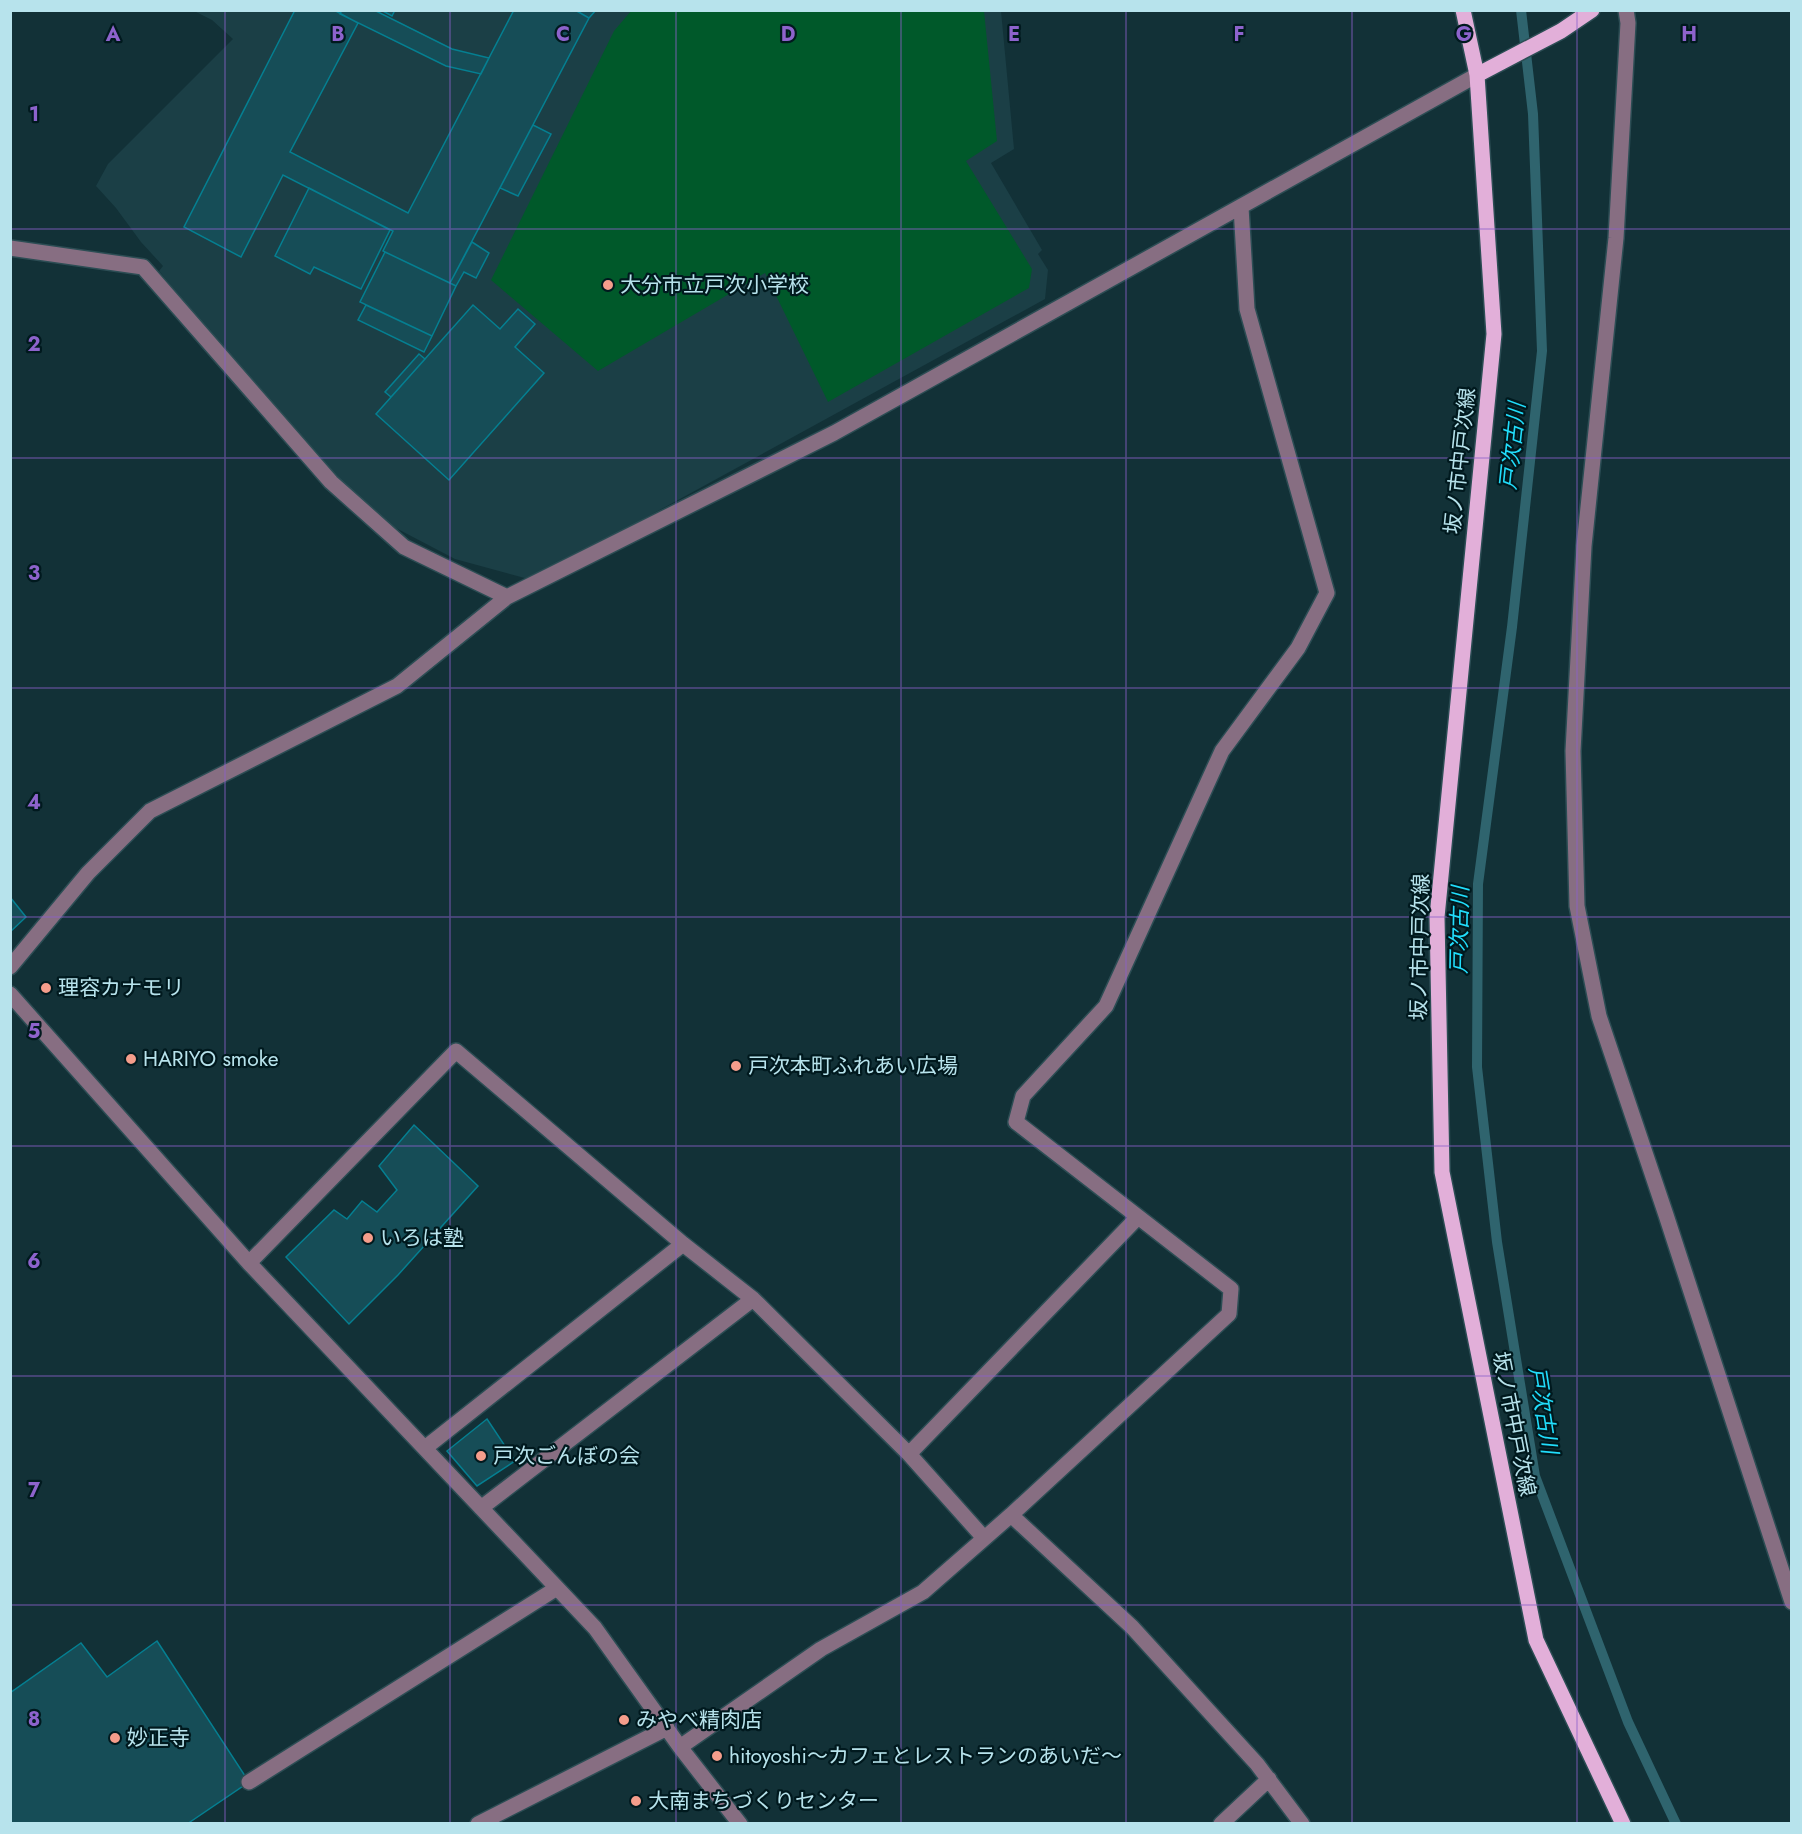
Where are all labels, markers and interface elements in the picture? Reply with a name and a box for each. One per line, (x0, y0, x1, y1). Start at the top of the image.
text: A (105, 20, 121, 49)
text: B (331, 20, 345, 49)
text: C (556, 20, 570, 49)
text: D (781, 20, 795, 49)
text: E (1008, 20, 1020, 49)
text: F (1233, 20, 1245, 49)
text: G (1456, 20, 1472, 49)
text: H (1681, 20, 1697, 49)
text: 1 (29, 100, 39, 129)
place label: 大分市立戸次小学校 (620, 270, 809, 300)
marker: 大分市立戸次小学校 (601, 278, 615, 292)
text: 2 (27, 330, 41, 359)
street label: 坂ノ市中戸次線 (1437, 386, 1483, 536)
water label: 戸次古川 (1491, 399, 1533, 491)
text: 3 (28, 559, 40, 588)
text: 4 (27, 788, 41, 817)
street label: 坂ノ市中戸次線 (1404, 873, 1436, 1021)
water label: 戸次古川 (1442, 884, 1476, 974)
place label: 理容カナモリ (58, 973, 184, 1003)
marker: 理容カナモリ (39, 981, 53, 995)
text: 5 (28, 1017, 41, 1046)
place label: HARIYO smoke (143, 1044, 279, 1074)
place label: 戸次本町ふれあい広場 (748, 1051, 958, 1081)
marker: HARIYO smoke (124, 1052, 138, 1066)
marker: 戸次本町ふれあい広場 (729, 1059, 743, 1073)
place label: いろは塾 (380, 1223, 464, 1253)
marker: いろは塾 (361, 1231, 375, 1245)
text: 6 (27, 1247, 41, 1276)
street label: 坂ノ市中戸次線 (1485, 1349, 1543, 1499)
water label: 戸次古川 (1521, 1364, 1567, 1458)
place label: 戸次ごんぼの会 (493, 1441, 640, 1471)
marker: 戸次ごんぼの会 (474, 1449, 488, 1463)
text: 7 (28, 1476, 41, 1505)
text: 8 (28, 1705, 40, 1734)
place label: みやべ精肉店 (636, 1705, 762, 1735)
marker: みやべ精肉店 (617, 1713, 631, 1727)
place label: 妙正寺 (127, 1723, 190, 1753)
marker: 妙正寺 (108, 1731, 122, 1745)
place label: hitoyoshi～カフェとレストランのあいだ～ (729, 1741, 1122, 1771)
marker: hitoyoshi～カフェとレストランのあいだ～ (710, 1749, 724, 1763)
place label: 大南まちづくりセンター (648, 1786, 879, 1816)
marker: 大南まちづくりセンター (629, 1794, 643, 1808)

